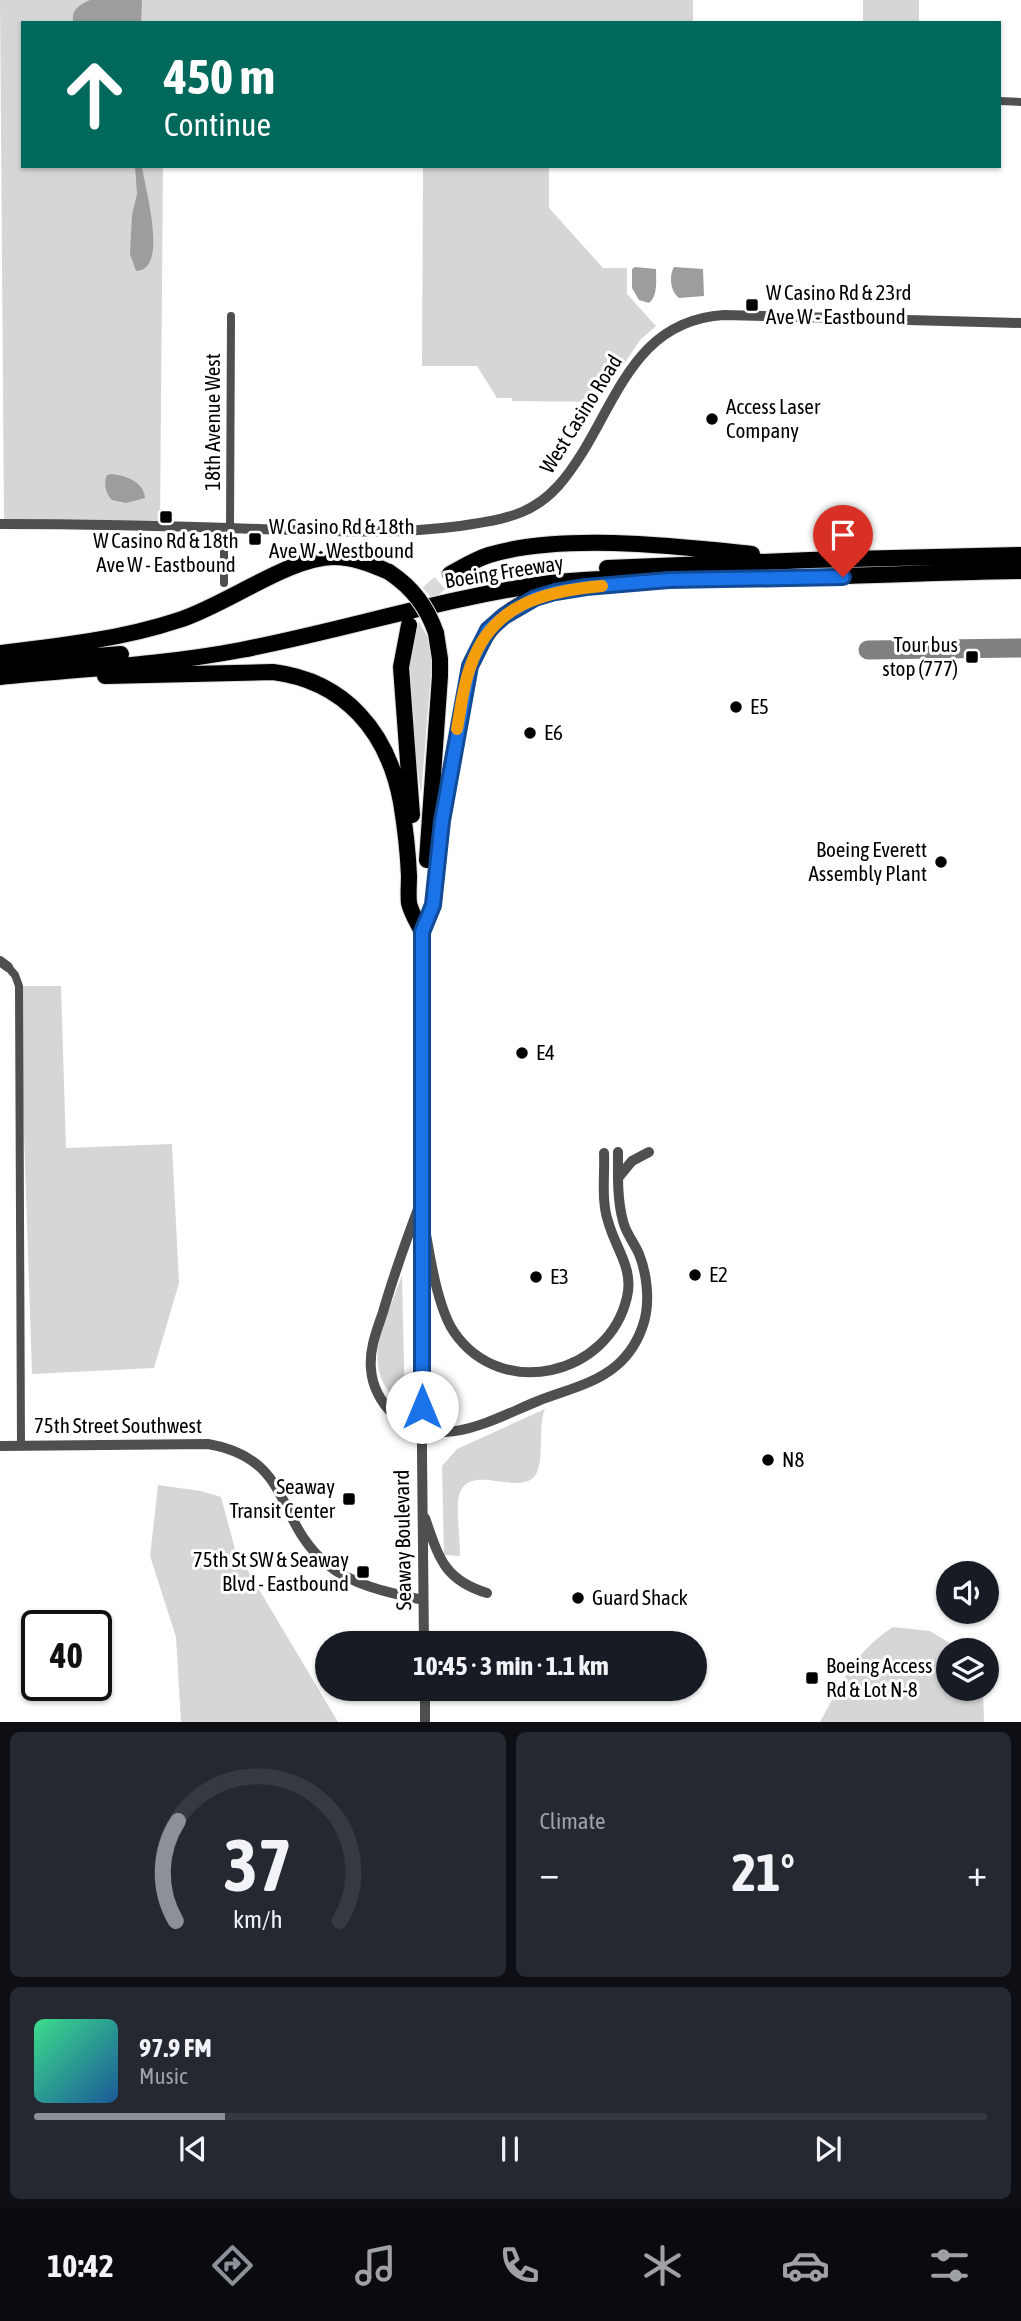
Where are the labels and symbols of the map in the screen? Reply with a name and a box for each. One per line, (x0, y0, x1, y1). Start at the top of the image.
place label: W Casino Rd & 23rd Ave W - Eastbound (766, 280, 912, 328)
marker: W Casino Rd & 23rd Ave W - Eastbound (744, 297, 760, 313)
street label: West Casino Road (534, 350, 626, 477)
street label: 18th Avenue West (200, 353, 224, 491)
place label: Access Laser Company (726, 394, 821, 442)
marker: Access Laser Company (704, 411, 720, 427)
pin (813, 505, 873, 577)
marker: W Casino Rd & 18th Ave W - Eastbound (158, 509, 174, 525)
place label: W Casino Rd & 18th Ave W - Westbound (269, 514, 415, 562)
place label: W Casino Rd & 18th Ave W - Eastbound (93, 528, 239, 576)
marker: W Casino Rd & 18th Ave W - Westbound (247, 531, 263, 547)
street label: Boeing Freeway (443, 550, 565, 592)
place label: Tour bus stop (777) (882, 632, 958, 680)
marker: Tour bus stop (777) (964, 649, 980, 665)
place label: E5 (750, 694, 769, 718)
marker: E5 (728, 699, 744, 715)
place label: E6 (544, 720, 563, 744)
marker: E6 (522, 725, 538, 741)
place label: Boeing Everett Assembly Plant (809, 837, 927, 885)
marker: Boeing Everett Assembly Plant (933, 854, 949, 870)
place label: E4 (536, 1040, 555, 1064)
marker: E4 (514, 1045, 530, 1061)
place label: E2 (709, 1262, 728, 1286)
place label: E3 (550, 1264, 569, 1288)
marker: E2 (687, 1267, 703, 1283)
marker: E3 (528, 1269, 544, 1285)
position arrow (385, 1370, 459, 1444)
street label: 75th Street Southwest (34, 1413, 202, 1437)
place label: N8 (782, 1447, 804, 1471)
marker: N8 (760, 1452, 776, 1468)
street label: Seaway Boulevard (389, 1469, 415, 1611)
place label: Seaway Transit Center (229, 1474, 336, 1522)
marker: Seaway Transit Center (341, 1491, 357, 1507)
place label: 75th St SW & Seaway Blvd - Eastbound (193, 1547, 349, 1595)
marker: 75th St SW & Seaway Blvd - Eastbound (355, 1564, 371, 1580)
place label: Guard Shack (592, 1585, 688, 1609)
marker: Guard Shack (570, 1590, 586, 1606)
speed limit sign: 40 (21, 1610, 112, 1701)
place label: Boeing Access Rd & Lot N-8 (826, 1653, 932, 1701)
marker: Boeing Access Rd & Lot N-8 (804, 1670, 820, 1686)

